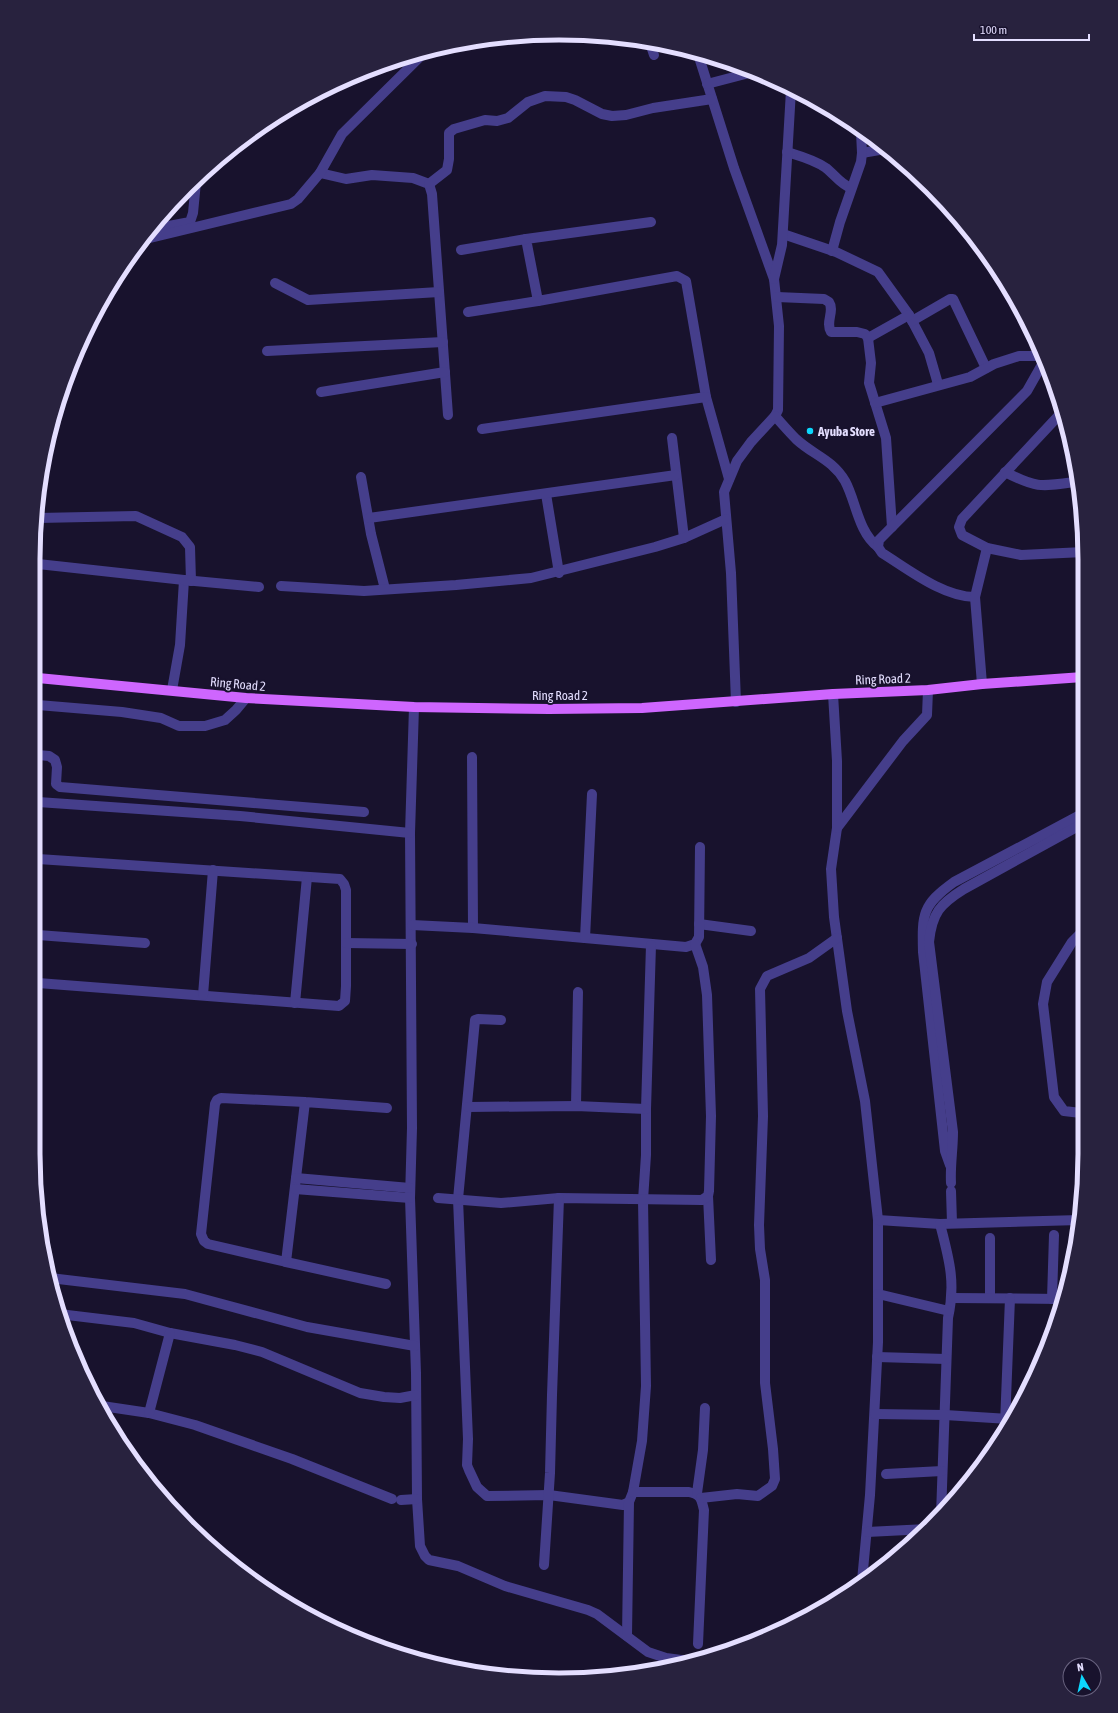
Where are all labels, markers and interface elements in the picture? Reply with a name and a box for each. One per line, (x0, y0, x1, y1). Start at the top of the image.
scale bar (974, 16, 1089, 42)
text: 100 m (980, 23, 1007, 37)
place label: Ayuba Store (817, 424, 875, 439)
marker: Ayuba Store (805, 426, 815, 436)
street label: Ring Road 2 (855, 671, 911, 687)
street label: Ring Road 2 (210, 674, 266, 694)
street label: Ring Road 2 (532, 688, 588, 703)
north arrow (1062, 1657, 1102, 1697)
text: N (1076, 1661, 1085, 1674)

